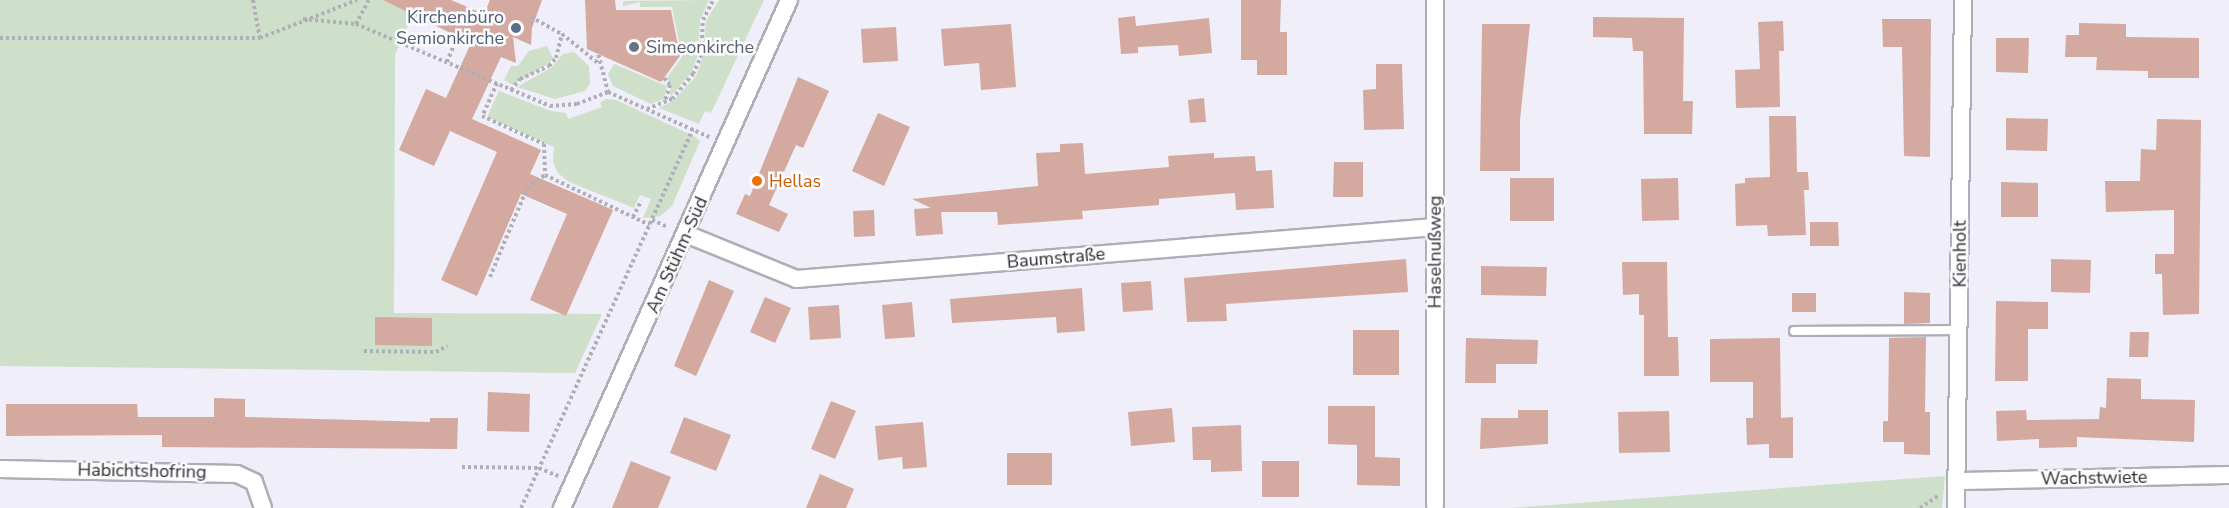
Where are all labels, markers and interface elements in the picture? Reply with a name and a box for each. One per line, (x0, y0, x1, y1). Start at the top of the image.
place label: Kirchenbüro Semionkirche (396, 7, 504, 50)
marker: Kirchenbüro Semionkirche (509, 21, 523, 35)
place label: Simeonkirche (646, 36, 754, 58)
marker: Simeonkirche (627, 40, 641, 54)
place label: Hellas (769, 170, 821, 192)
marker: Hellas (750, 174, 764, 188)
street label: Am Stühm-Süd (642, 193, 712, 317)
street label: Haselnußweg (1424, 196, 1446, 308)
street label: Kienholt (1949, 221, 1971, 287)
street label: Baumstraße (1006, 243, 1106, 273)
street label: Habichtshofring (77, 459, 207, 483)
street label: Wachstwiete (2041, 466, 2147, 490)

